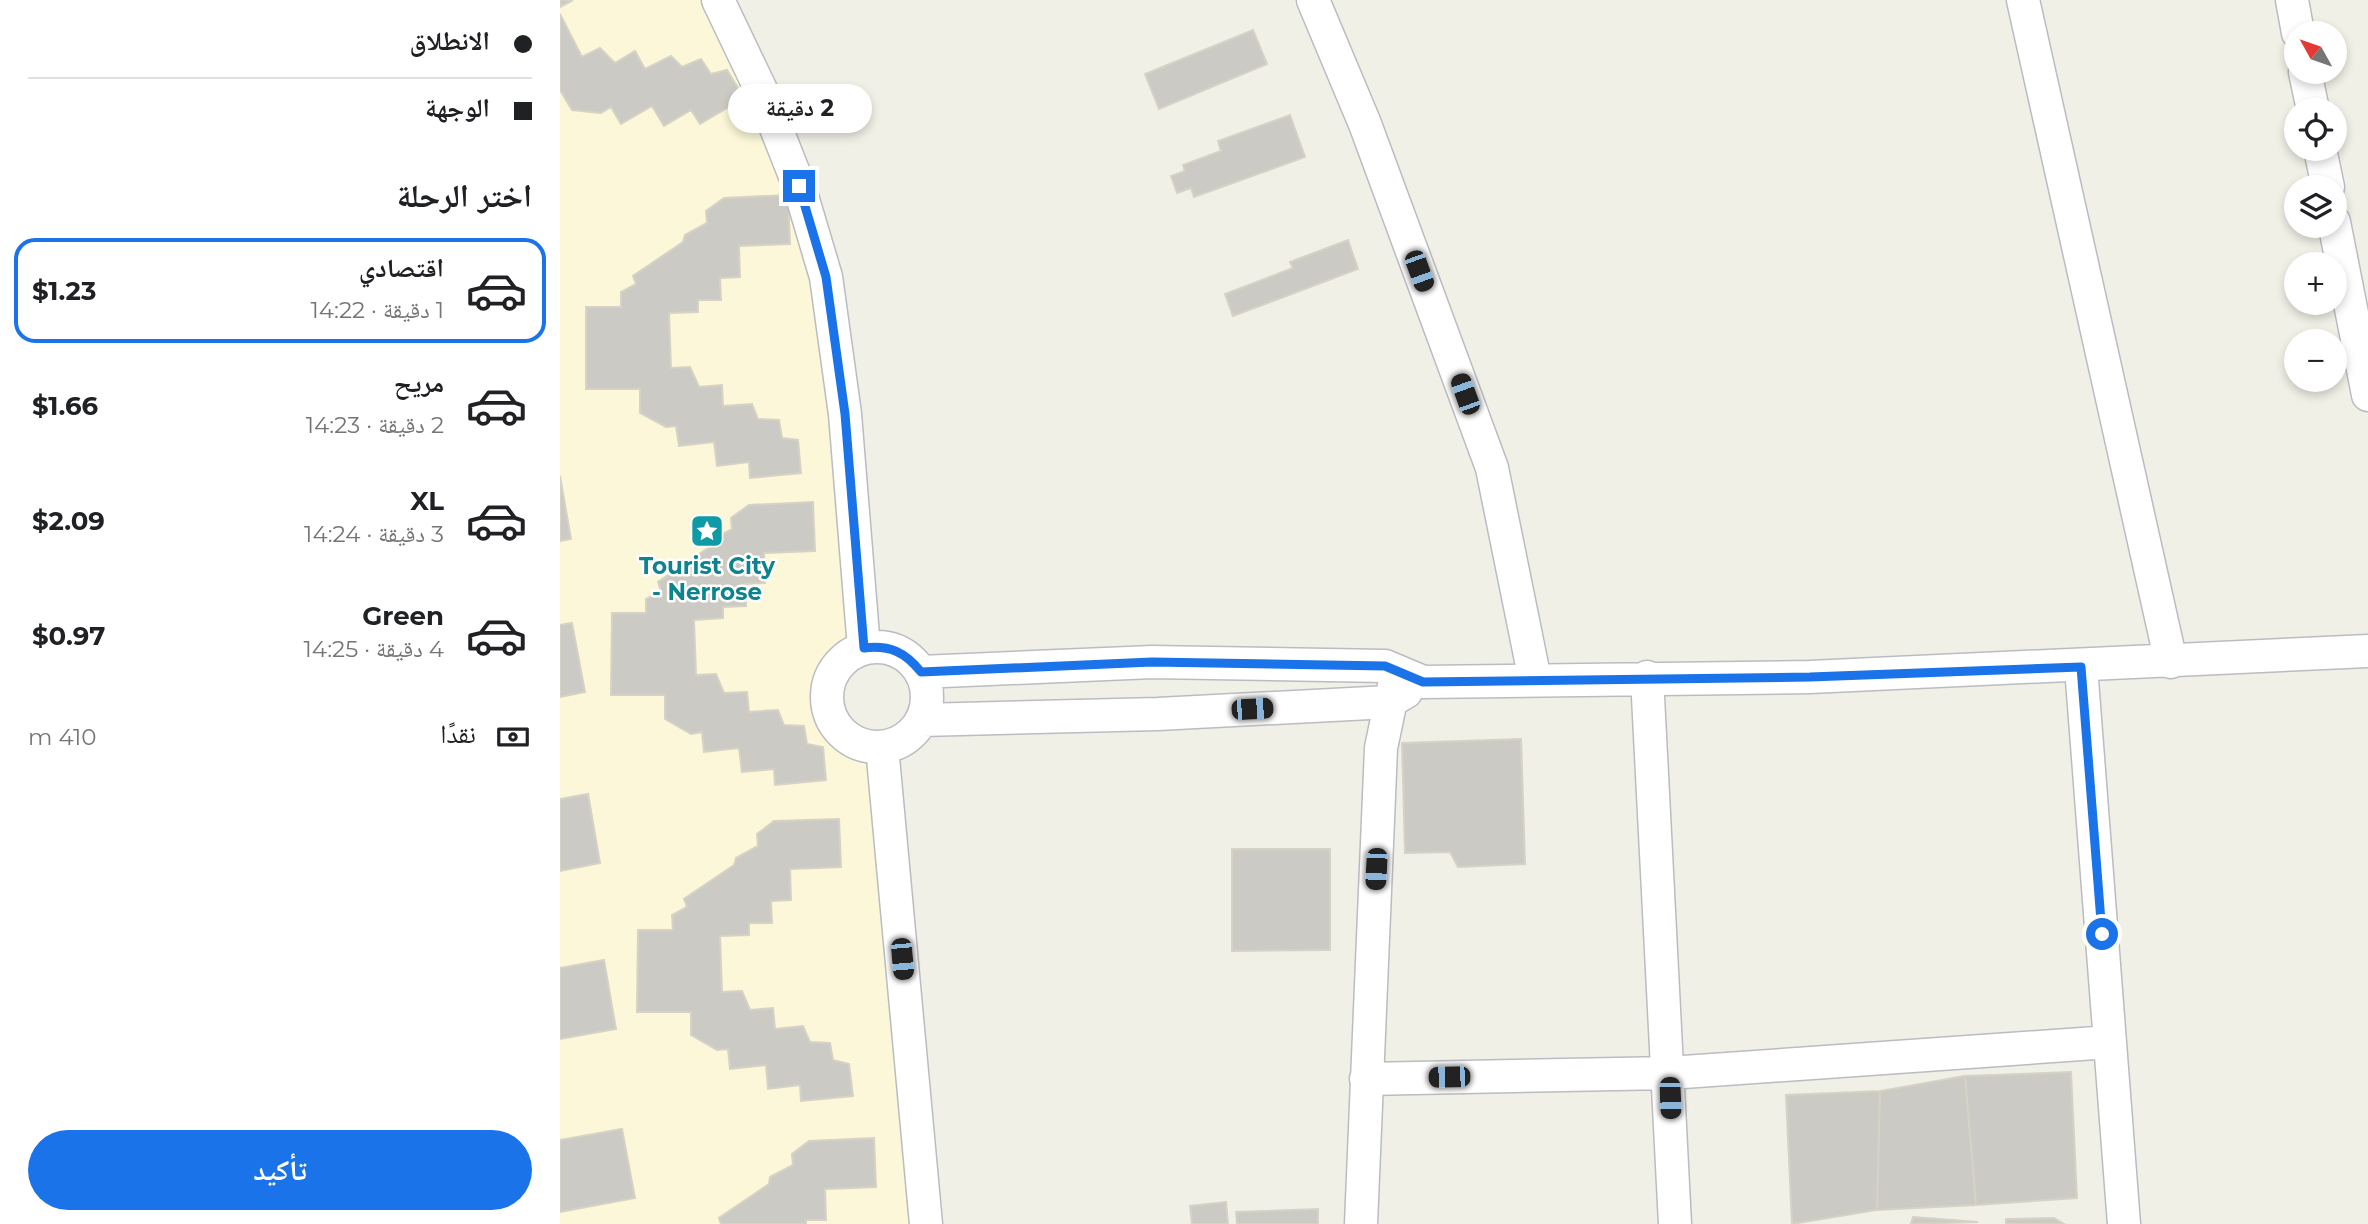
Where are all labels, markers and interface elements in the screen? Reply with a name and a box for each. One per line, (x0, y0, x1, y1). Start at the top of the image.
north arrow (2284, 21, 2347, 84)
map controls (2284, 21, 2347, 392)
text: الانطلاق (410, 25, 490, 57)
callout: 2 دقيقة (727, 85, 871, 134)
text: الوجهة (425, 92, 490, 124)
text: 2 دقيقة (766, 94, 834, 122)
button: locate (2284, 98, 2347, 161)
route end (783, 170, 815, 202)
button: layers (2284, 175, 2347, 238)
text: اختر الرحلة (397, 176, 532, 215)
car (1402, 248, 1437, 294)
text: اقتصادي (359, 252, 444, 284)
button: + (2284, 252, 2347, 315)
icon: car (465, 259, 528, 322)
text: $1.23 (32, 275, 96, 307)
text: 1 دقيقة · 14:22 (310, 296, 444, 324)
button: − (2284, 329, 2347, 392)
text: مريح (394, 367, 444, 399)
car (1448, 371, 1483, 417)
icon: car (465, 374, 528, 437)
text: $1.66 (32, 390, 98, 422)
text: 2 دقيقة · 14:23 (306, 411, 444, 439)
text: XL (410, 485, 444, 517)
icon: car (465, 489, 528, 552)
text: $2.09 (32, 505, 105, 537)
place icon: Tourist City - Nerrose (688, 512, 726, 550)
text: 3 دقيقة · 14:24 (304, 520, 444, 548)
place label: Tourist City - Nerrose (639, 552, 775, 606)
text: Green (362, 600, 444, 632)
icon: car (465, 604, 528, 667)
text: $0.97 (32, 620, 105, 652)
text: 4 دقيقة · 14:25 (304, 635, 444, 663)
car (1231, 697, 1274, 721)
text: نقدًا (440, 718, 476, 750)
icon: cash (494, 718, 532, 756)
text: 410 m (28, 723, 97, 751)
car (1365, 847, 1388, 891)
route start (2086, 918, 2118, 950)
car (890, 937, 915, 981)
car (1428, 1066, 1471, 1088)
car (1659, 1077, 1682, 1119)
button: تأكيد (28, 1130, 532, 1210)

